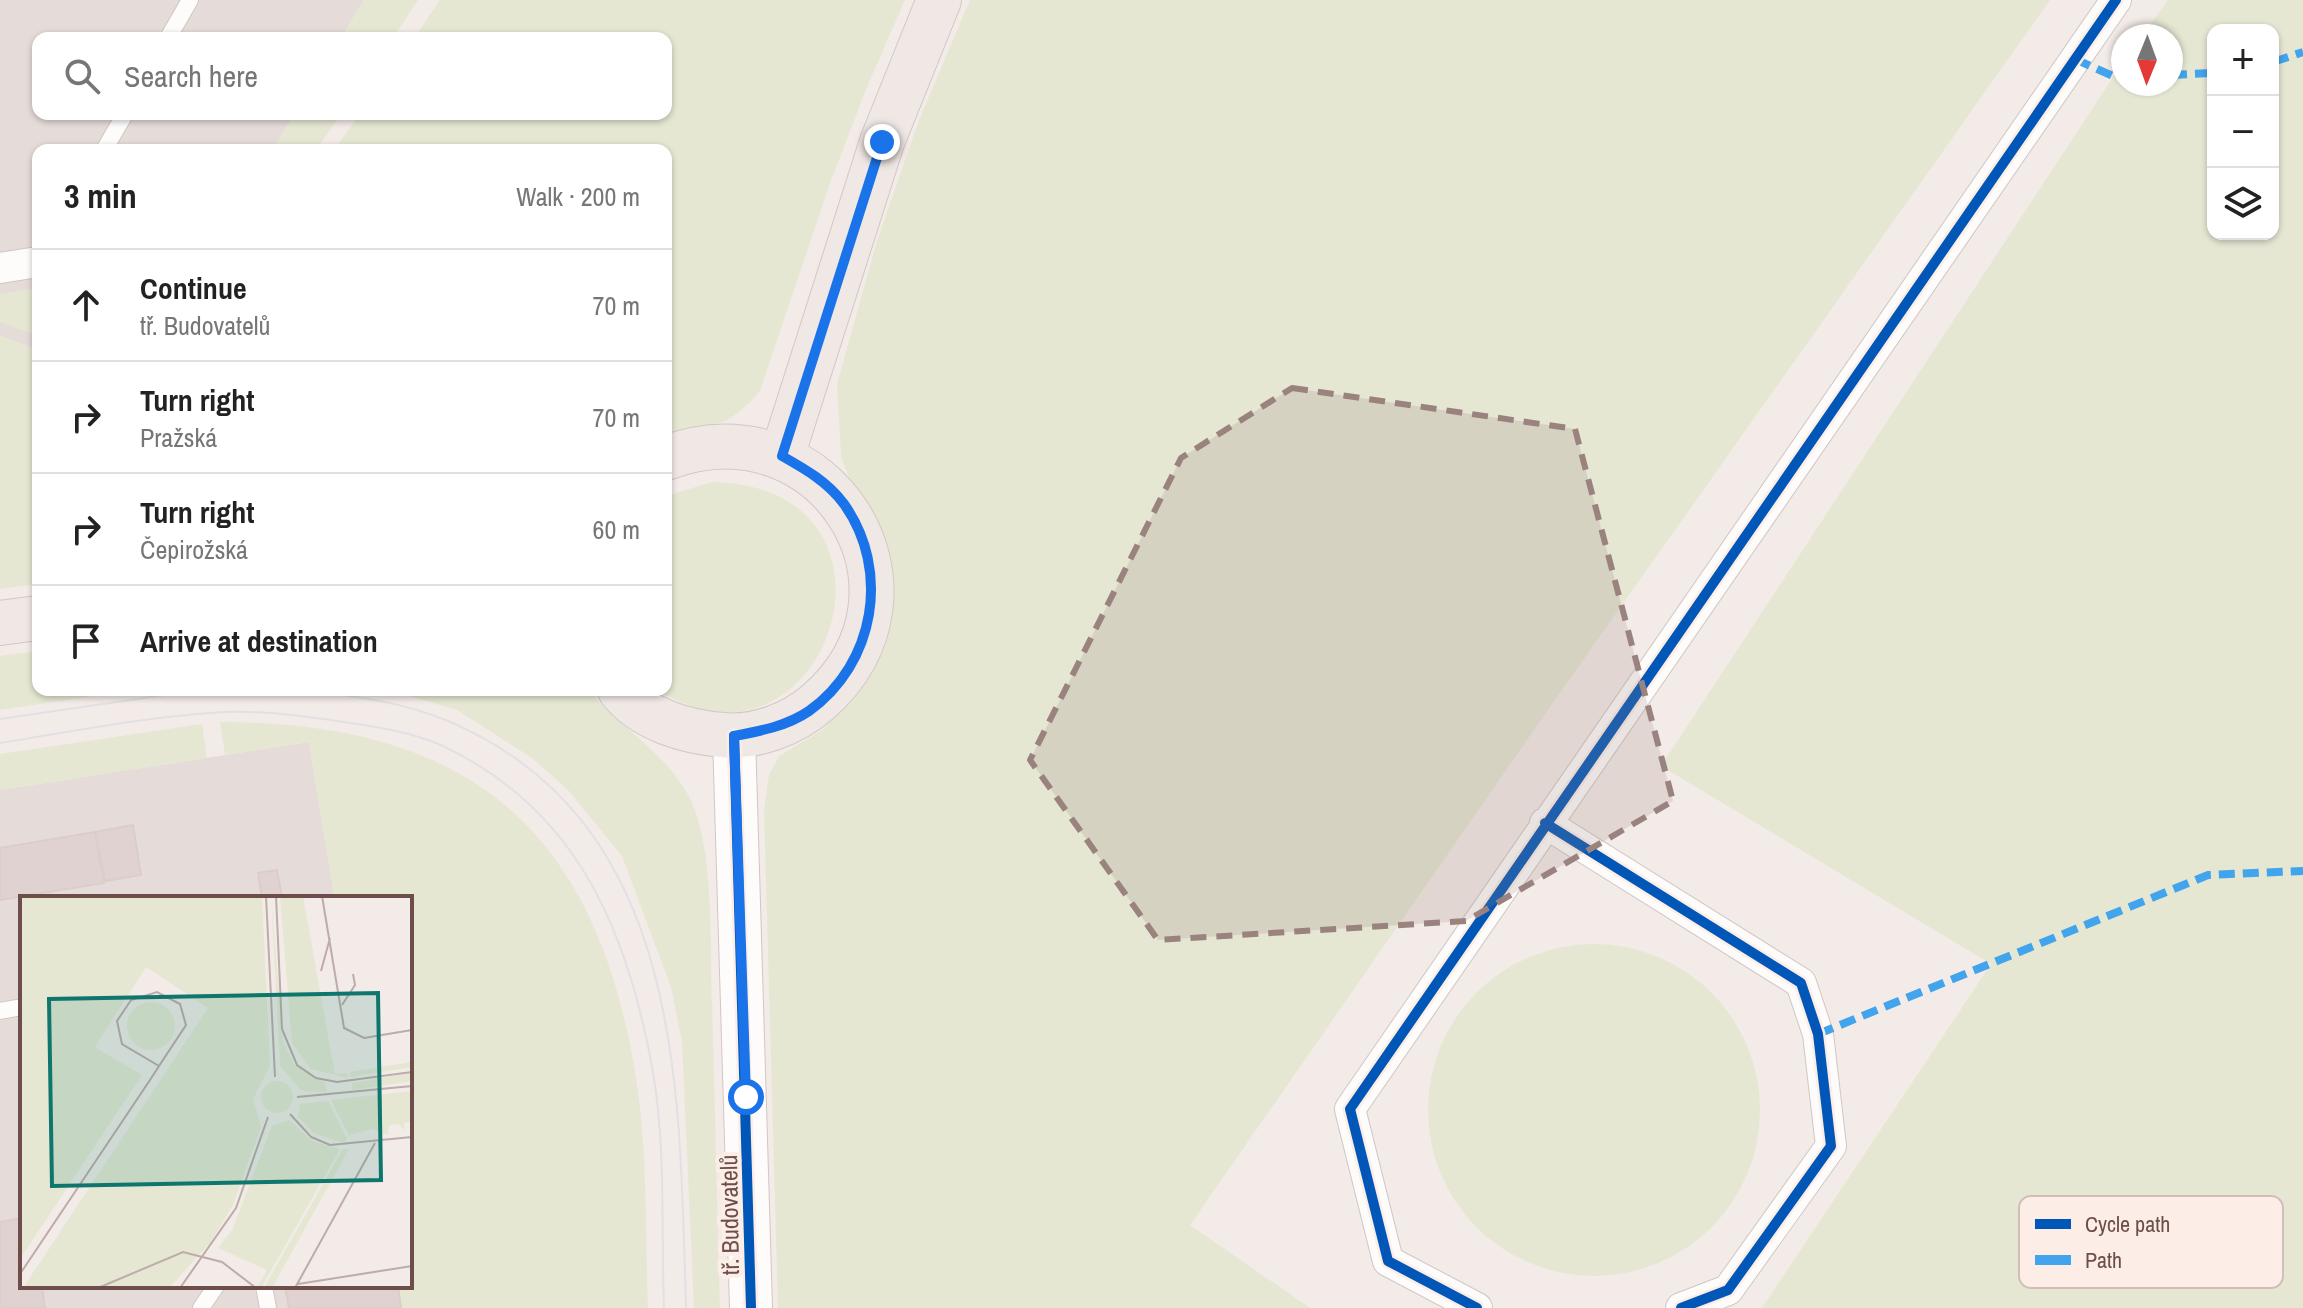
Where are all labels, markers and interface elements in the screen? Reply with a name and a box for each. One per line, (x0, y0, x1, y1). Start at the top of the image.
north arrow (2111, 24, 2183, 96)
map controls (2207, 24, 2279, 240)
button: + (2207, 24, 2279, 96)
search box (32, 32, 672, 120)
icon: search (60, 54, 104, 98)
text: Search here (124, 56, 258, 96)
button: − (2207, 96, 2279, 168)
route end (864, 124, 900, 160)
button: layers (2207, 168, 2279, 240)
text: 3 min (64, 173, 137, 219)
text: Walk · 200 m (516, 179, 640, 214)
text: Continue (140, 268, 247, 308)
icon: ahead (64, 283, 108, 327)
text: 70 m (593, 288, 640, 323)
text: tř. Budovatelů (140, 308, 270, 343)
text: Turn right (140, 380, 254, 420)
icon: right (64, 395, 108, 439)
text: 70 m (593, 400, 640, 435)
text: Pražská (140, 420, 217, 455)
text: Turn right (140, 492, 254, 532)
icon: right (64, 507, 108, 551)
text: 60 m (593, 512, 640, 547)
text: Čepirožská (140, 532, 248, 567)
icon: arrive (64, 619, 108, 663)
text: Arrive at destination (140, 621, 378, 661)
inset map (20, 896, 412, 1288)
route start (728, 1079, 764, 1115)
street label: tř. Budovatelů (712, 1155, 746, 1275)
legend (2019, 1196, 2283, 1288)
text: Cycle path (2085, 1209, 2170, 1239)
text: Path (2085, 1245, 2122, 1275)

